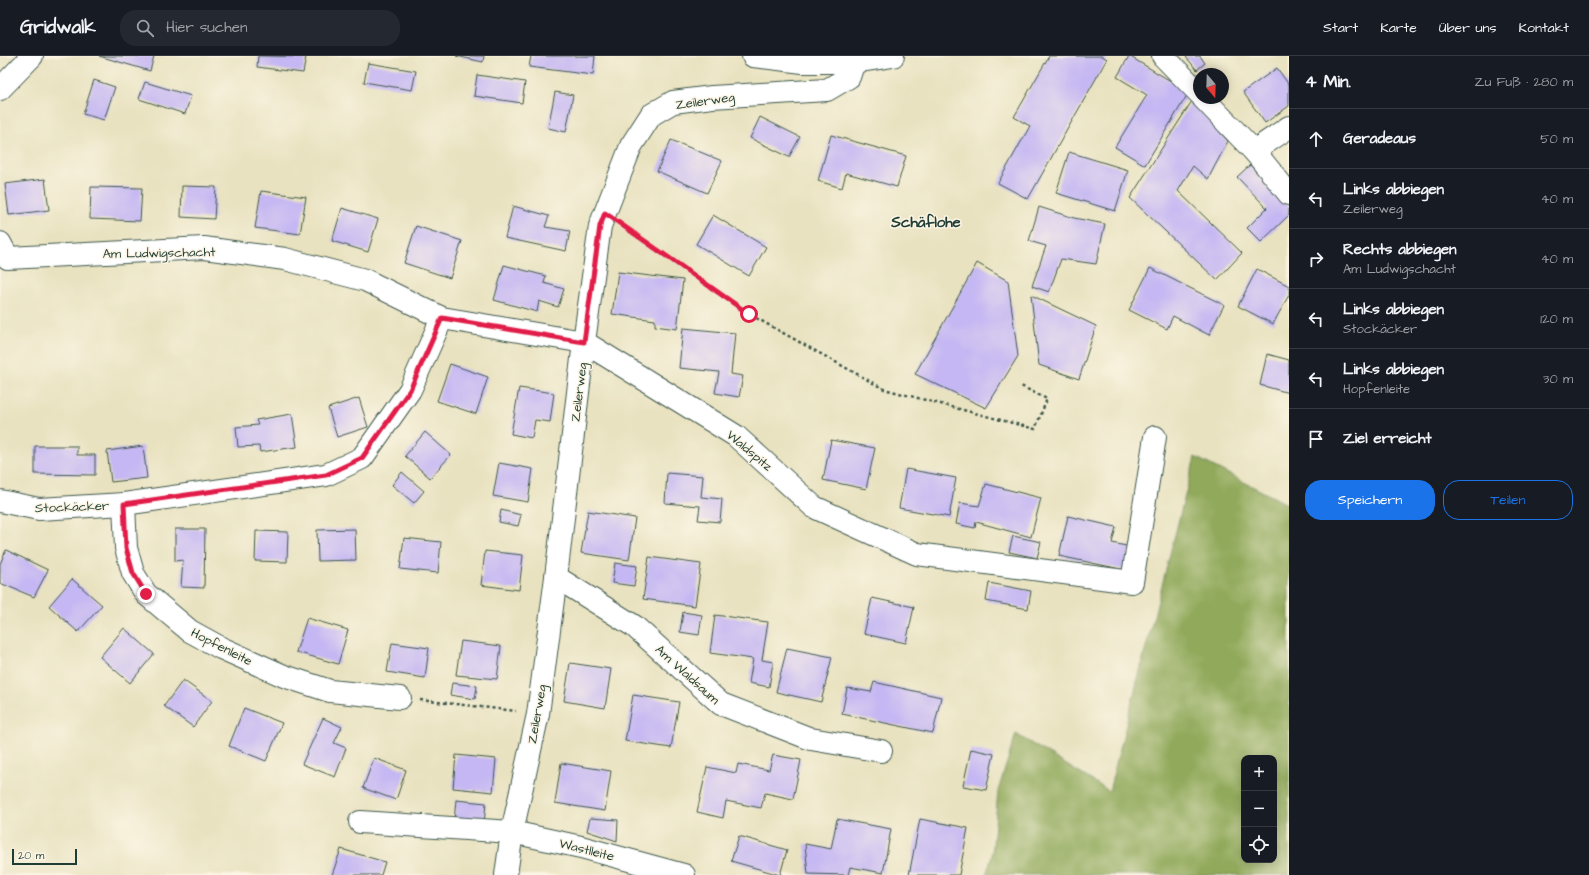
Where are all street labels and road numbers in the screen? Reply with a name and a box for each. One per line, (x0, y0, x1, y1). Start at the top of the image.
street label: Zeilerweg (674, 88, 736, 115)
street label: Am Ludwigschacht (102, 243, 216, 264)
street label: Zeilerweg (566, 361, 593, 423)
street label: Waldspitz (723, 426, 777, 476)
street label: Stockäcker (35, 497, 109, 517)
street label: Hopfenleite (188, 624, 255, 670)
street label: Am Waldsaum (651, 641, 724, 709)
street label: Zeilerweg (523, 683, 552, 745)
street label: Wastlleite (557, 834, 616, 865)

